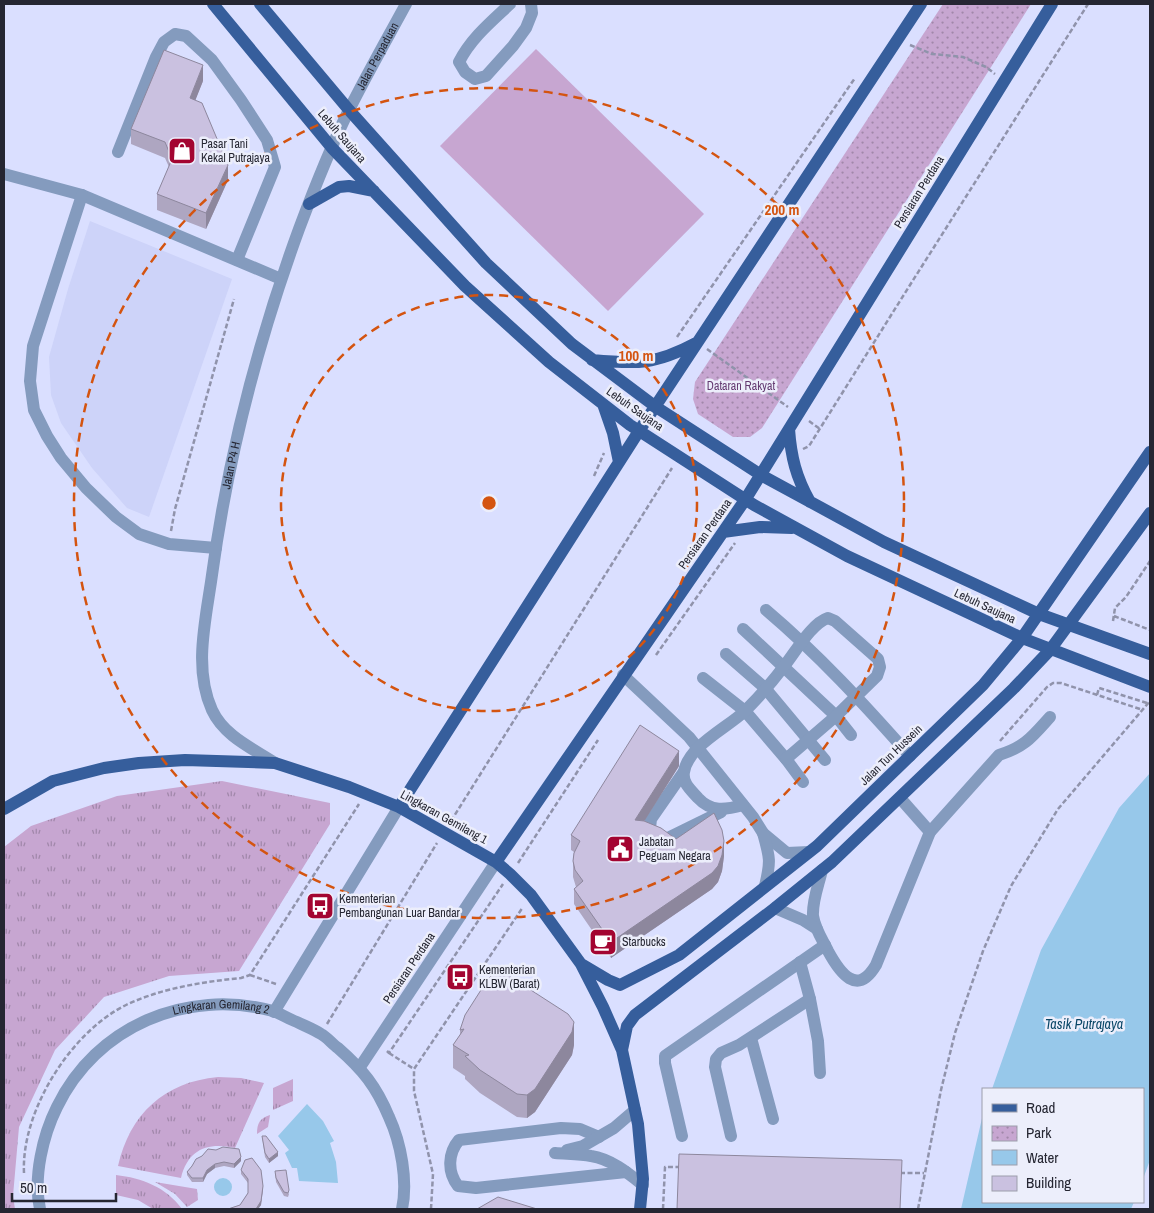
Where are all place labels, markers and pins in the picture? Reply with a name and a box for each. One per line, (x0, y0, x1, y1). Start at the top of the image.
shop icon: Pasar Tani Kekal Putrajaya (167, 136, 197, 166)
place label: Pasar Tani Kekal Putrajaya (201, 136, 270, 166)
centre of rings (480, 494, 498, 512)
public building icon: Jabatan Peguam Negara (605, 834, 635, 864)
place label: Jabatan Peguam Negara (639, 834, 711, 864)
bus stop icon: Kementerian Pembangunan Luar Bandar (305, 891, 335, 921)
place label: Kementerian Pembangunan Luar Bandar (339, 891, 461, 921)
cafe icon: Starbucks (588, 927, 618, 957)
place label: Starbucks (622, 934, 666, 950)
bus stop icon: Kementerian KLBW (Barat) (445, 962, 475, 992)
place label: Kementerian KLBW (Barat) (479, 962, 540, 992)

